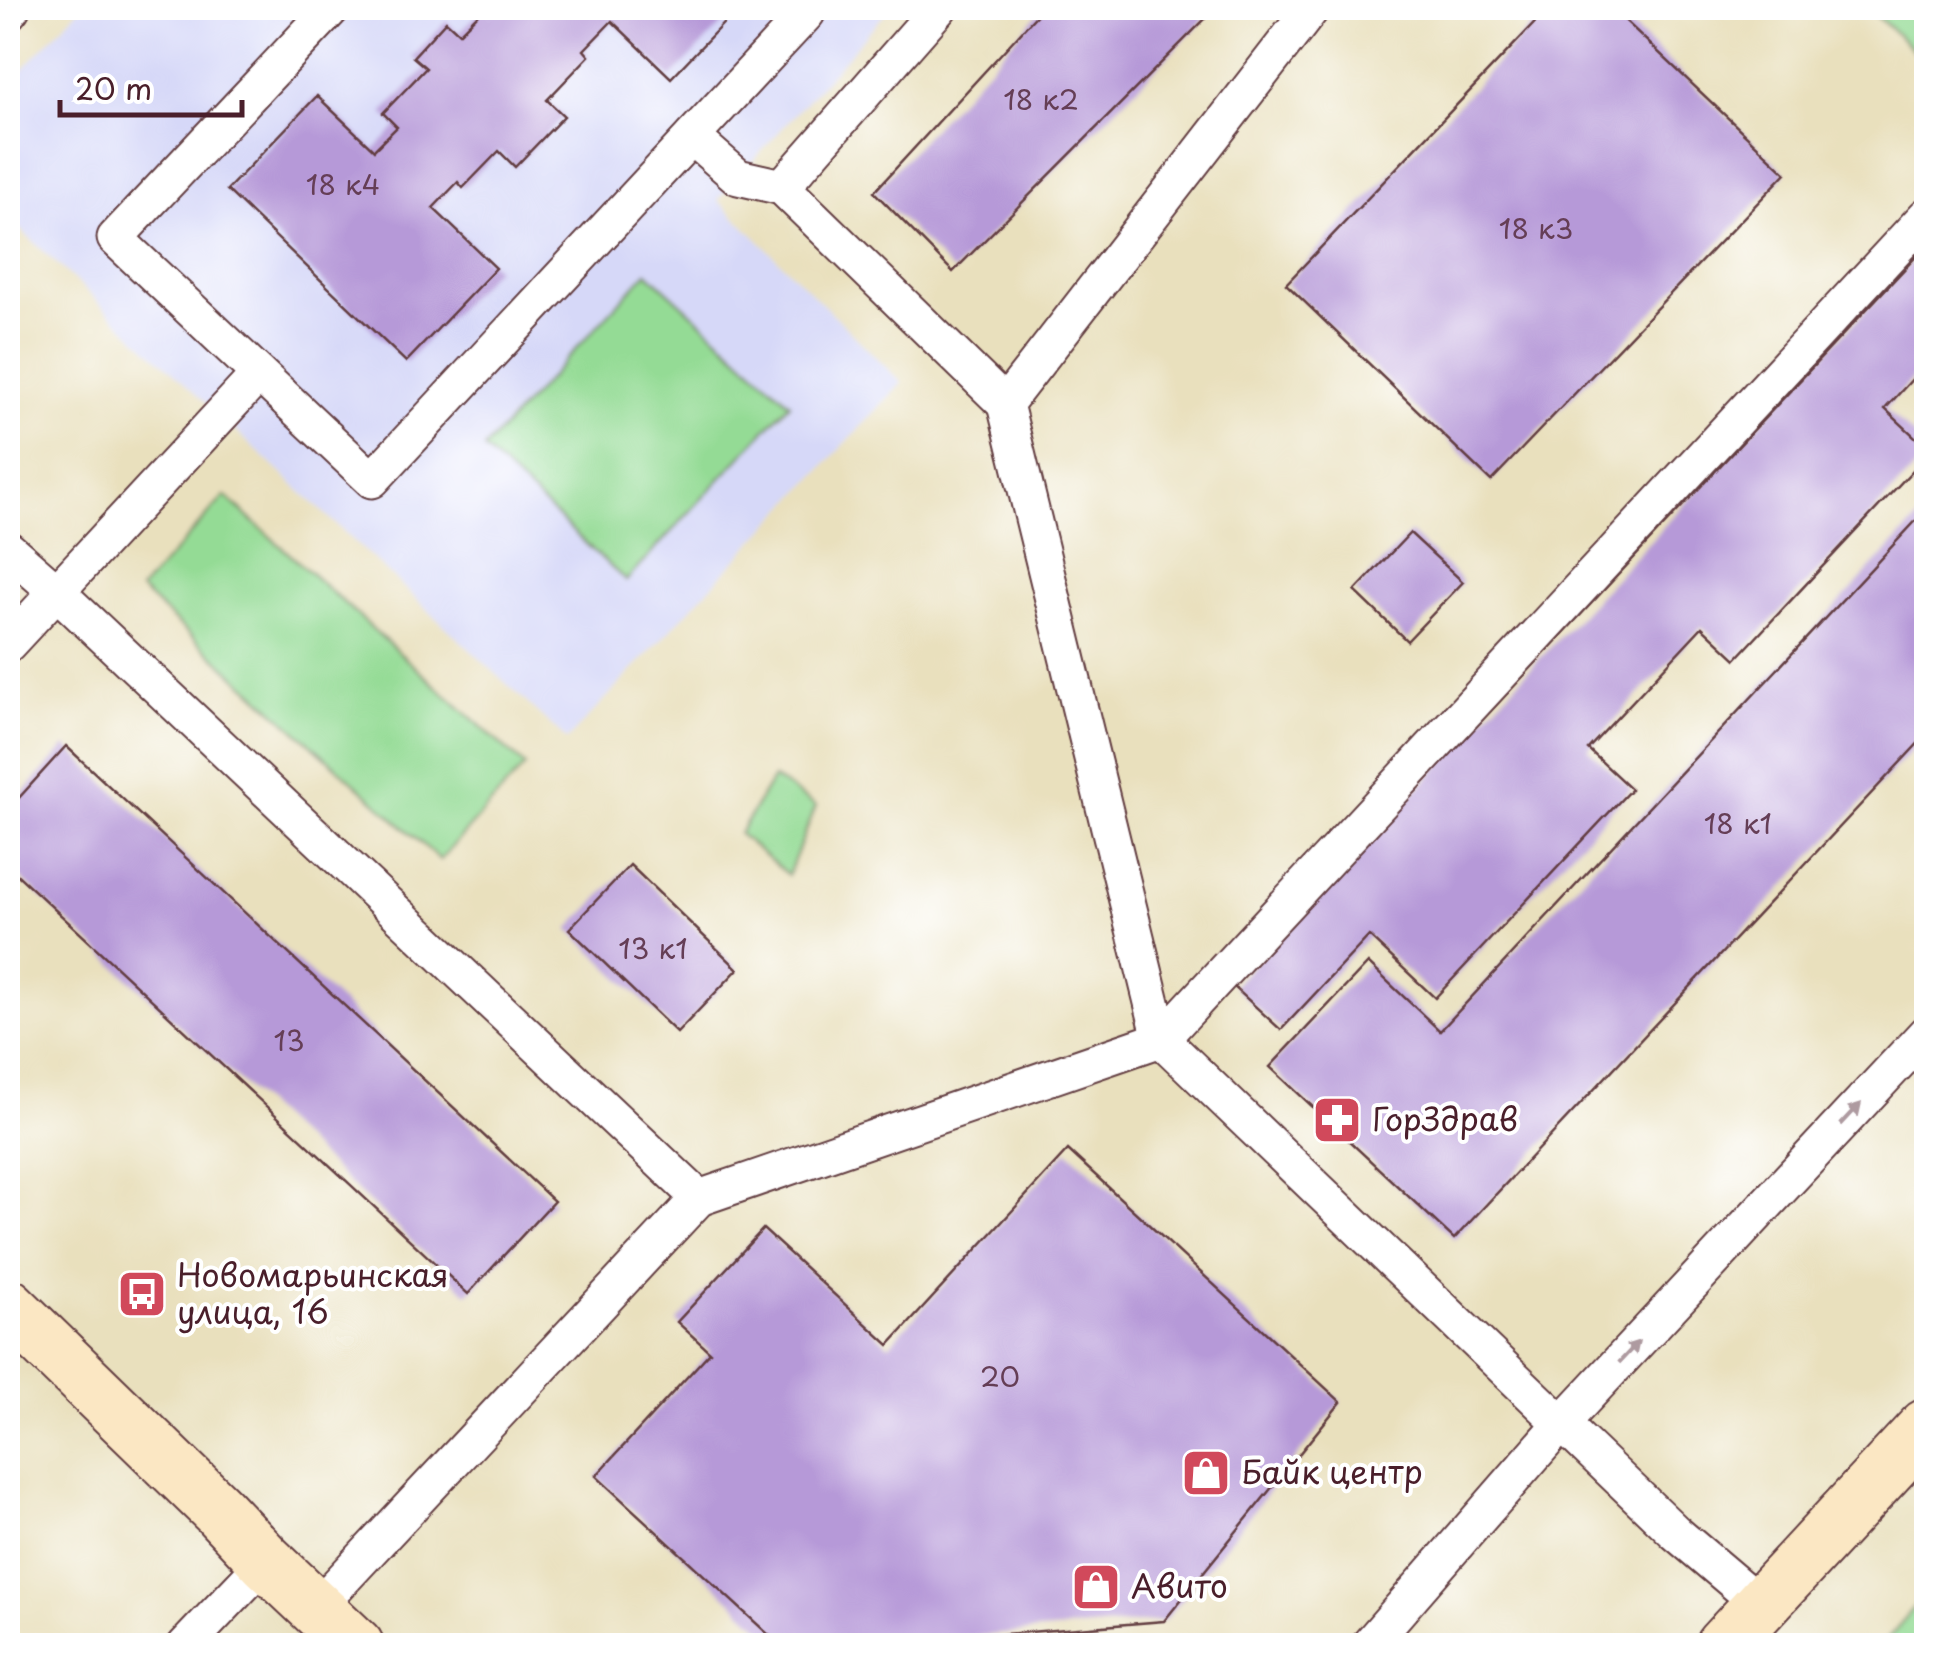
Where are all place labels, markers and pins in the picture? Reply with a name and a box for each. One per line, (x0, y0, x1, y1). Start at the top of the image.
pharmacy icon: ГорЗдрав (1311, 1094, 1363, 1146)
place label: ГорЗдрав (1372, 1094, 1518, 1142)
place label: Новомарьинская улица, 16 (177, 1250, 449, 1335)
bus stop icon: Новомарьинская улица, 16 (116, 1268, 168, 1320)
shop icon: Байк центр (1180, 1447, 1232, 1499)
place label: Байк центр (1241, 1447, 1423, 1495)
shop icon: Авито (1070, 1561, 1122, 1613)
place label: Авито (1131, 1561, 1228, 1609)

